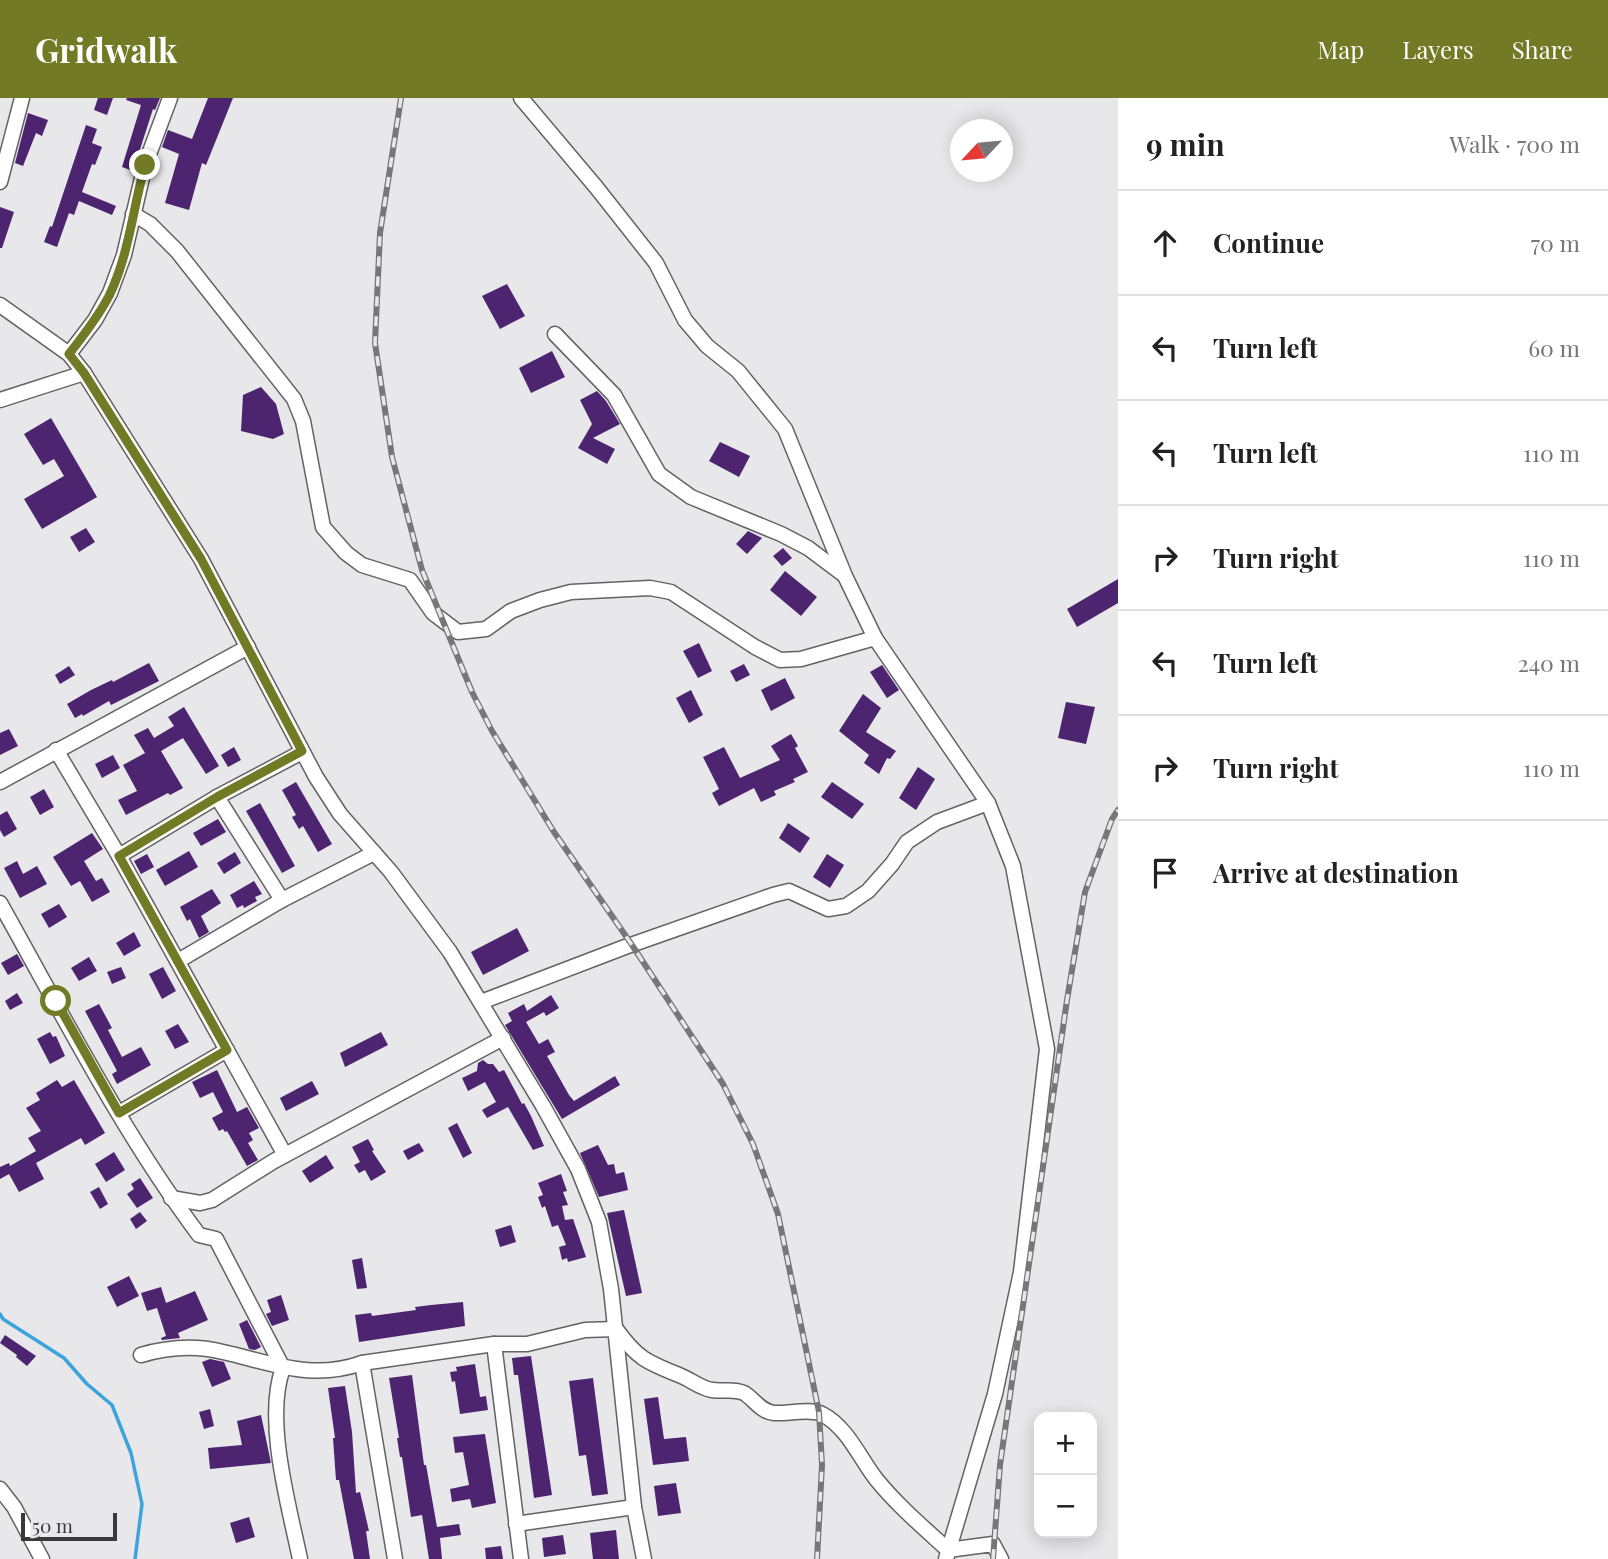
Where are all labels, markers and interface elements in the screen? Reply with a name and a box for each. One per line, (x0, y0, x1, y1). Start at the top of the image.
text: Gridwalk (35, 27, 177, 71)
text: Map (1318, 33, 1364, 65)
text: Layers (1402, 33, 1474, 65)
text: Share (1512, 33, 1573, 65)
north arrow (950, 119, 1013, 182)
text: 9 min (1146, 124, 1225, 164)
text: Walk · 700 m (1449, 128, 1580, 159)
route end (129, 149, 160, 180)
icon: ahead (1146, 224, 1184, 262)
text: Continue (1213, 225, 1324, 260)
text: 70 m (1531, 227, 1580, 258)
icon: left (1146, 329, 1184, 367)
text: Turn left (1213, 330, 1318, 365)
text: 60 m (1528, 332, 1580, 363)
icon: left (1146, 434, 1184, 472)
text: Turn left (1213, 435, 1318, 470)
text: 110 m (1523, 437, 1580, 468)
icon: right (1146, 539, 1184, 577)
text: Turn right (1213, 540, 1339, 575)
text: 110 m (1523, 542, 1580, 573)
icon: left (1146, 644, 1184, 682)
text: Turn left (1213, 645, 1318, 680)
text: 240 m (1518, 647, 1580, 678)
icon: right (1146, 749, 1184, 787)
text: Turn right (1213, 750, 1339, 785)
text: 110 m (1523, 752, 1580, 783)
icon: arrive (1146, 854, 1184, 892)
text: Arrive at destination (1213, 855, 1459, 890)
route start (40, 985, 71, 1016)
map controls (1034, 1412, 1097, 1538)
button: + (1034, 1412, 1097, 1475)
button: − (1034, 1475, 1097, 1538)
scale bar (21, 1510, 117, 1542)
text: 50 m (32, 1512, 73, 1538)

